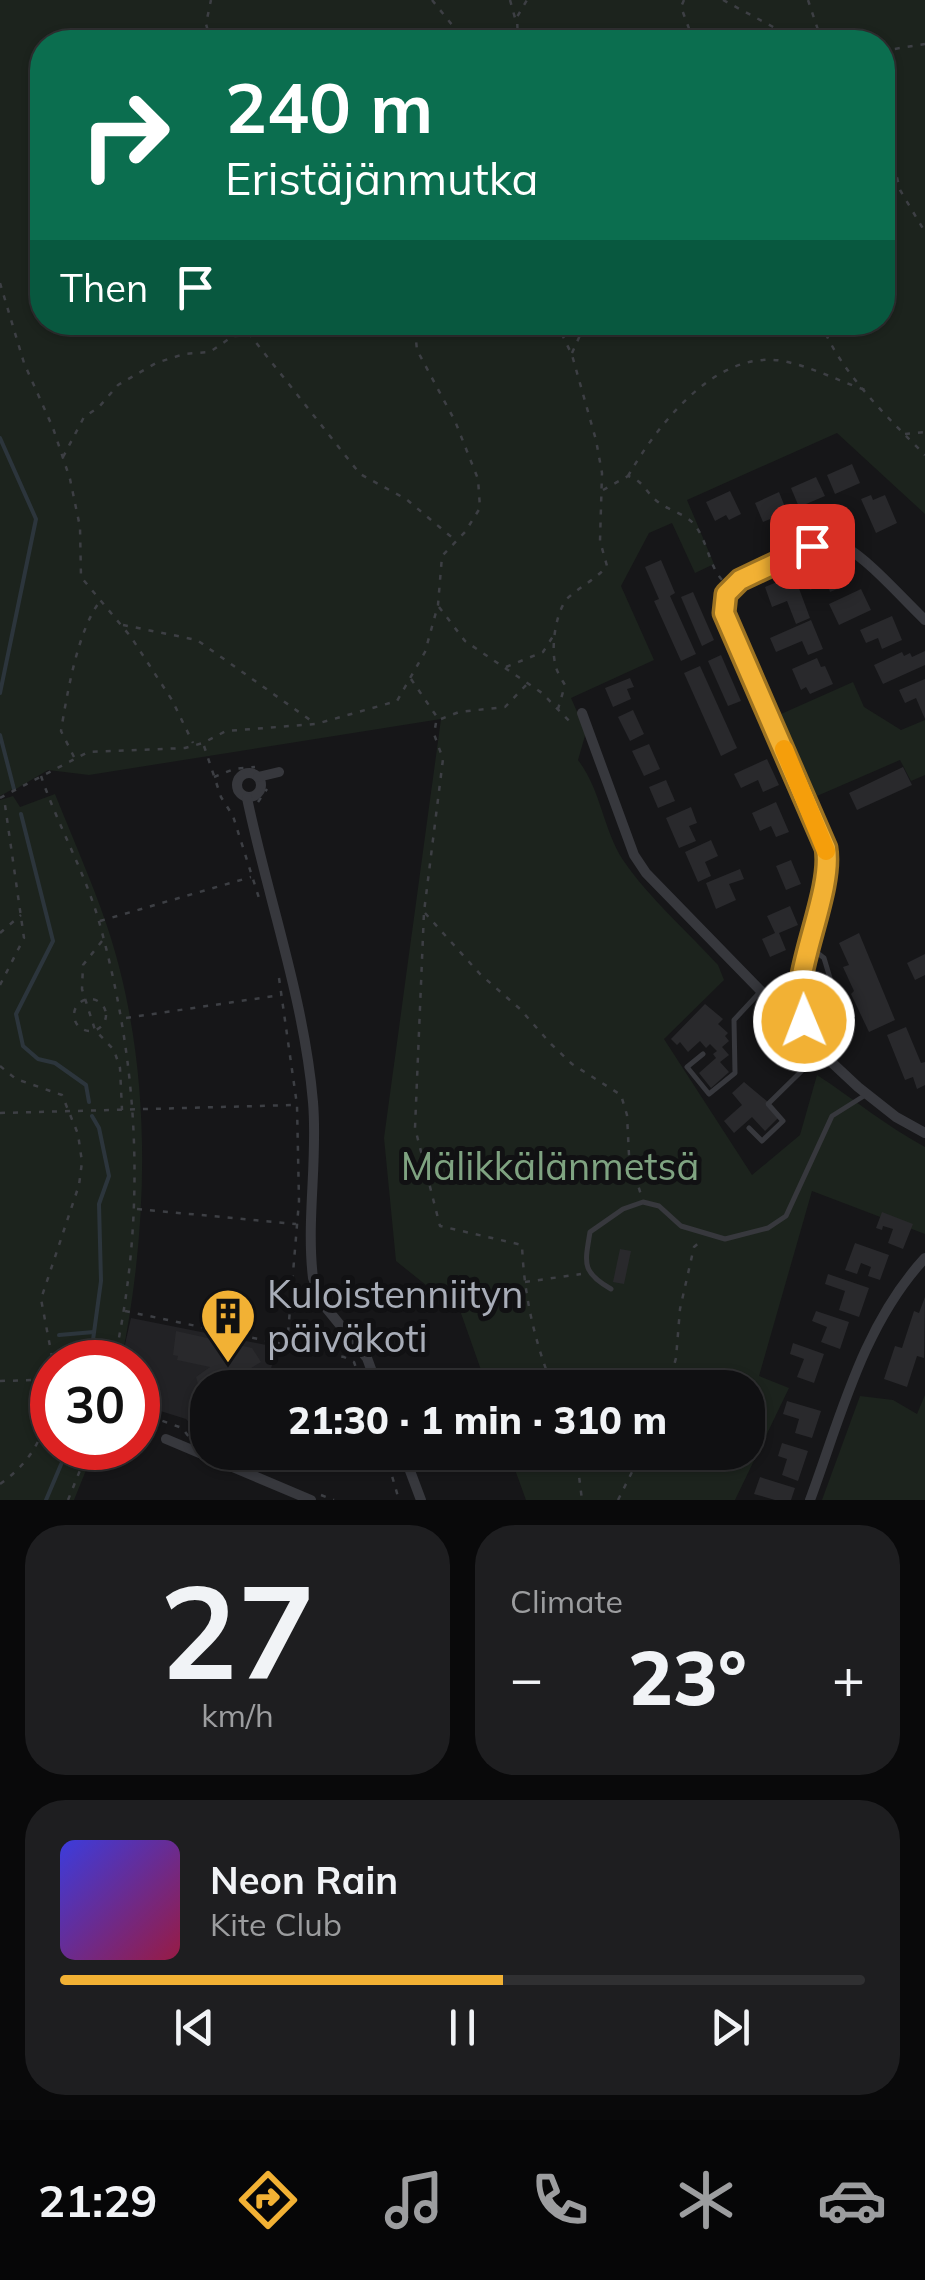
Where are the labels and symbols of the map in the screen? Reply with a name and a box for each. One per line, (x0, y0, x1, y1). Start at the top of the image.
pin (770, 504, 855, 589)
position arrow (752, 969, 856, 1073)
park label: Mälikkälänmetsä (401, 1142, 699, 1190)
place label: Kuloistenniityn päiväkoti (267, 1270, 523, 1362)
building icon: Kuloistenniityn päiväkoti (198, 1286, 258, 1365)
speed limit sign: 30 (30, 1340, 160, 1470)

